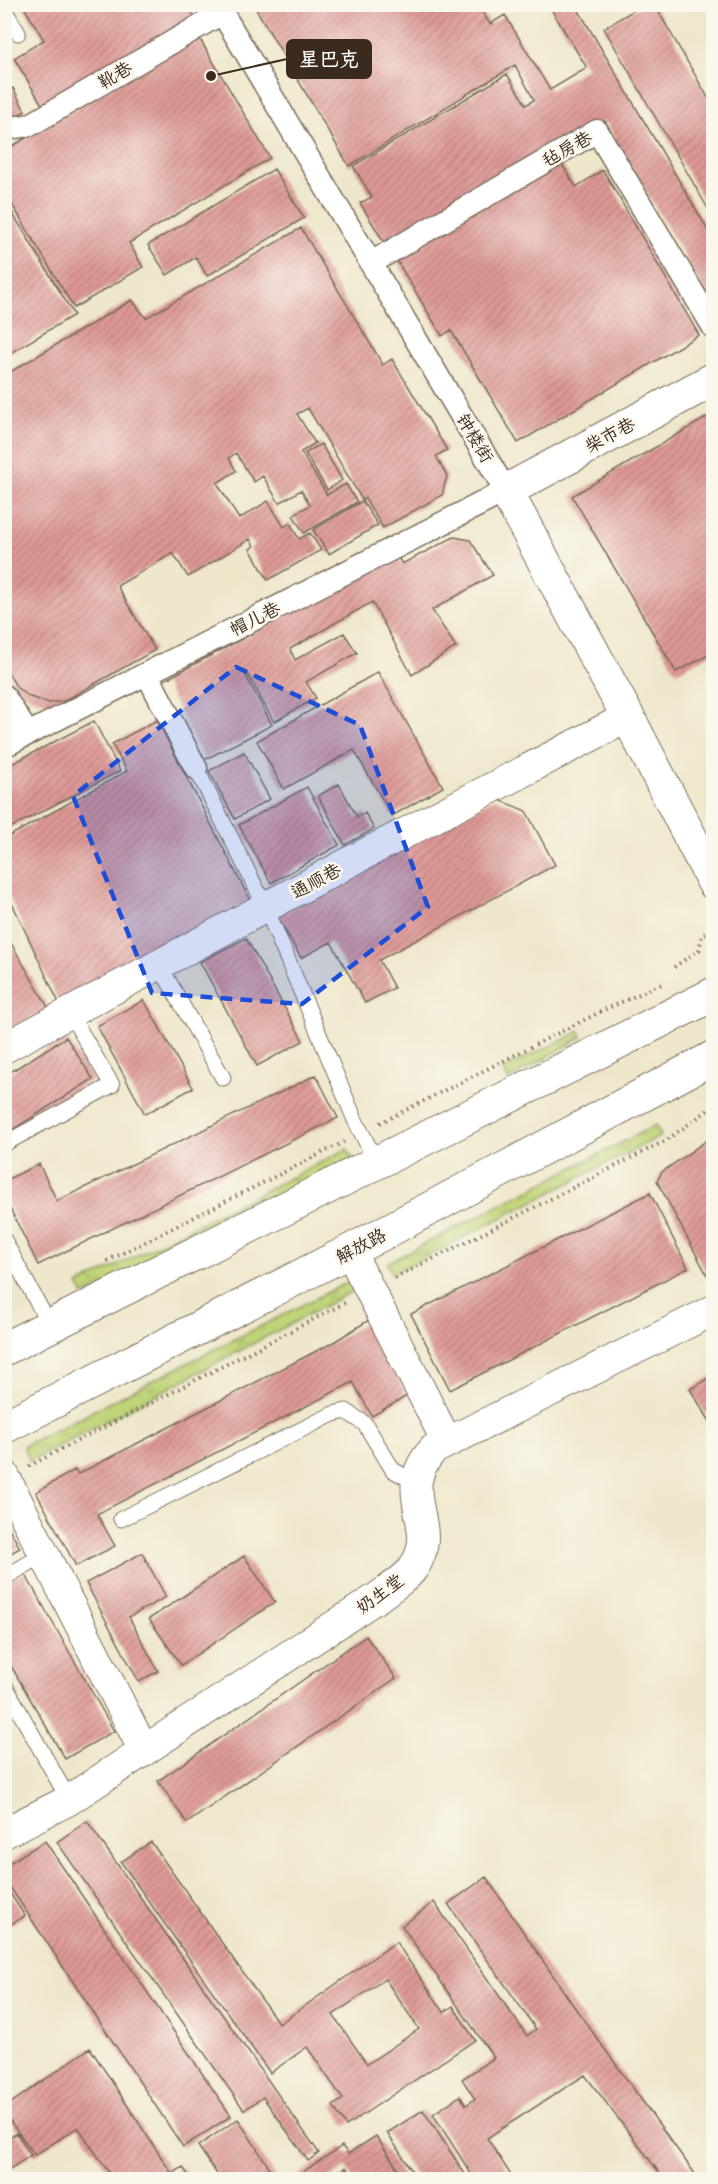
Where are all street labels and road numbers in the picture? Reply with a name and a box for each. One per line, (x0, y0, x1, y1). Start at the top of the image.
street label: 靴巷 (93, 55, 139, 98)
street label: 毡房巷 (537, 125, 598, 176)
street label: 钟楼街 (447, 408, 500, 469)
street label: 柴市巷 (580, 411, 641, 462)
street label: 帽儿巷 (225, 595, 286, 646)
street label: 通顺巷 (286, 857, 347, 908)
street label: 解放路 (331, 1222, 392, 1273)
street label: 奶生堂 (351, 1568, 411, 1623)

